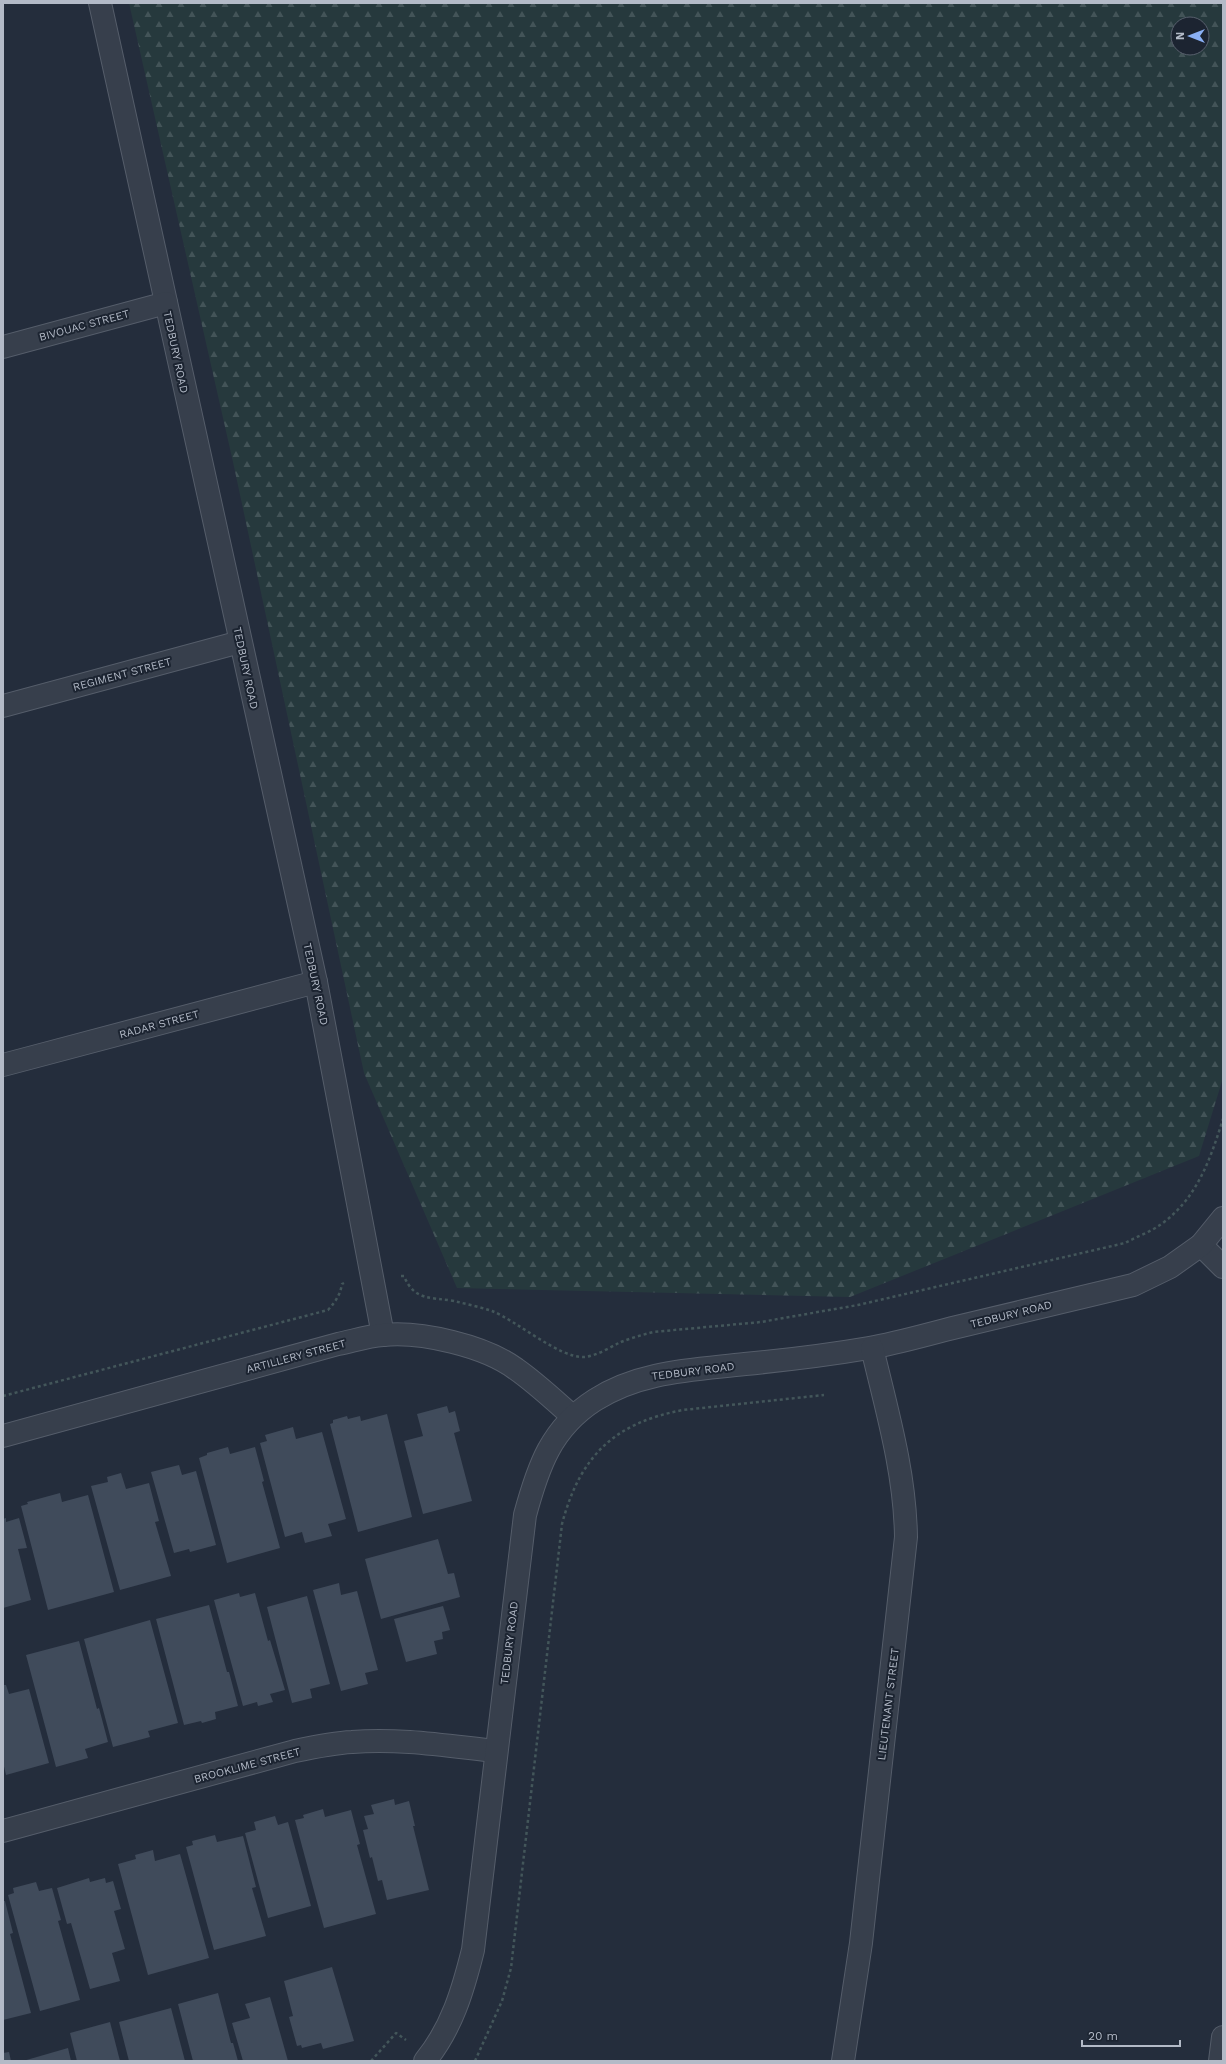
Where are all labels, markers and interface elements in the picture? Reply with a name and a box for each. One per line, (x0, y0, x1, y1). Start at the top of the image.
north arrow (1170, 16, 1210, 56)
text: N (1174, 32, 1187, 40)
street label: BIVOUAC STREET (38, 307, 131, 344)
street label: TEDBURY ROAD (160, 310, 191, 394)
street label: TEDBURY ROAD (230, 626, 261, 710)
street label: REGIMENT STREET (72, 655, 173, 694)
street label: TEDBURY ROAD (300, 942, 331, 1026)
street label: RADAR STREET (118, 1008, 201, 1041)
street label: TEDBURY ROAD (969, 1298, 1053, 1331)
street label: ARTILLERY STREET (245, 1337, 348, 1376)
street label: TEDBURY ROAD (651, 1360, 735, 1383)
street label: TEDBURY ROAD (498, 1601, 521, 1685)
street label: LIEUTENANT STREET (875, 1647, 902, 1761)
street label: BROOKLIME STREET (193, 1745, 302, 1786)
scale bar (1082, 2022, 1180, 2048)
text: 20 m (1088, 2029, 1118, 2043)

